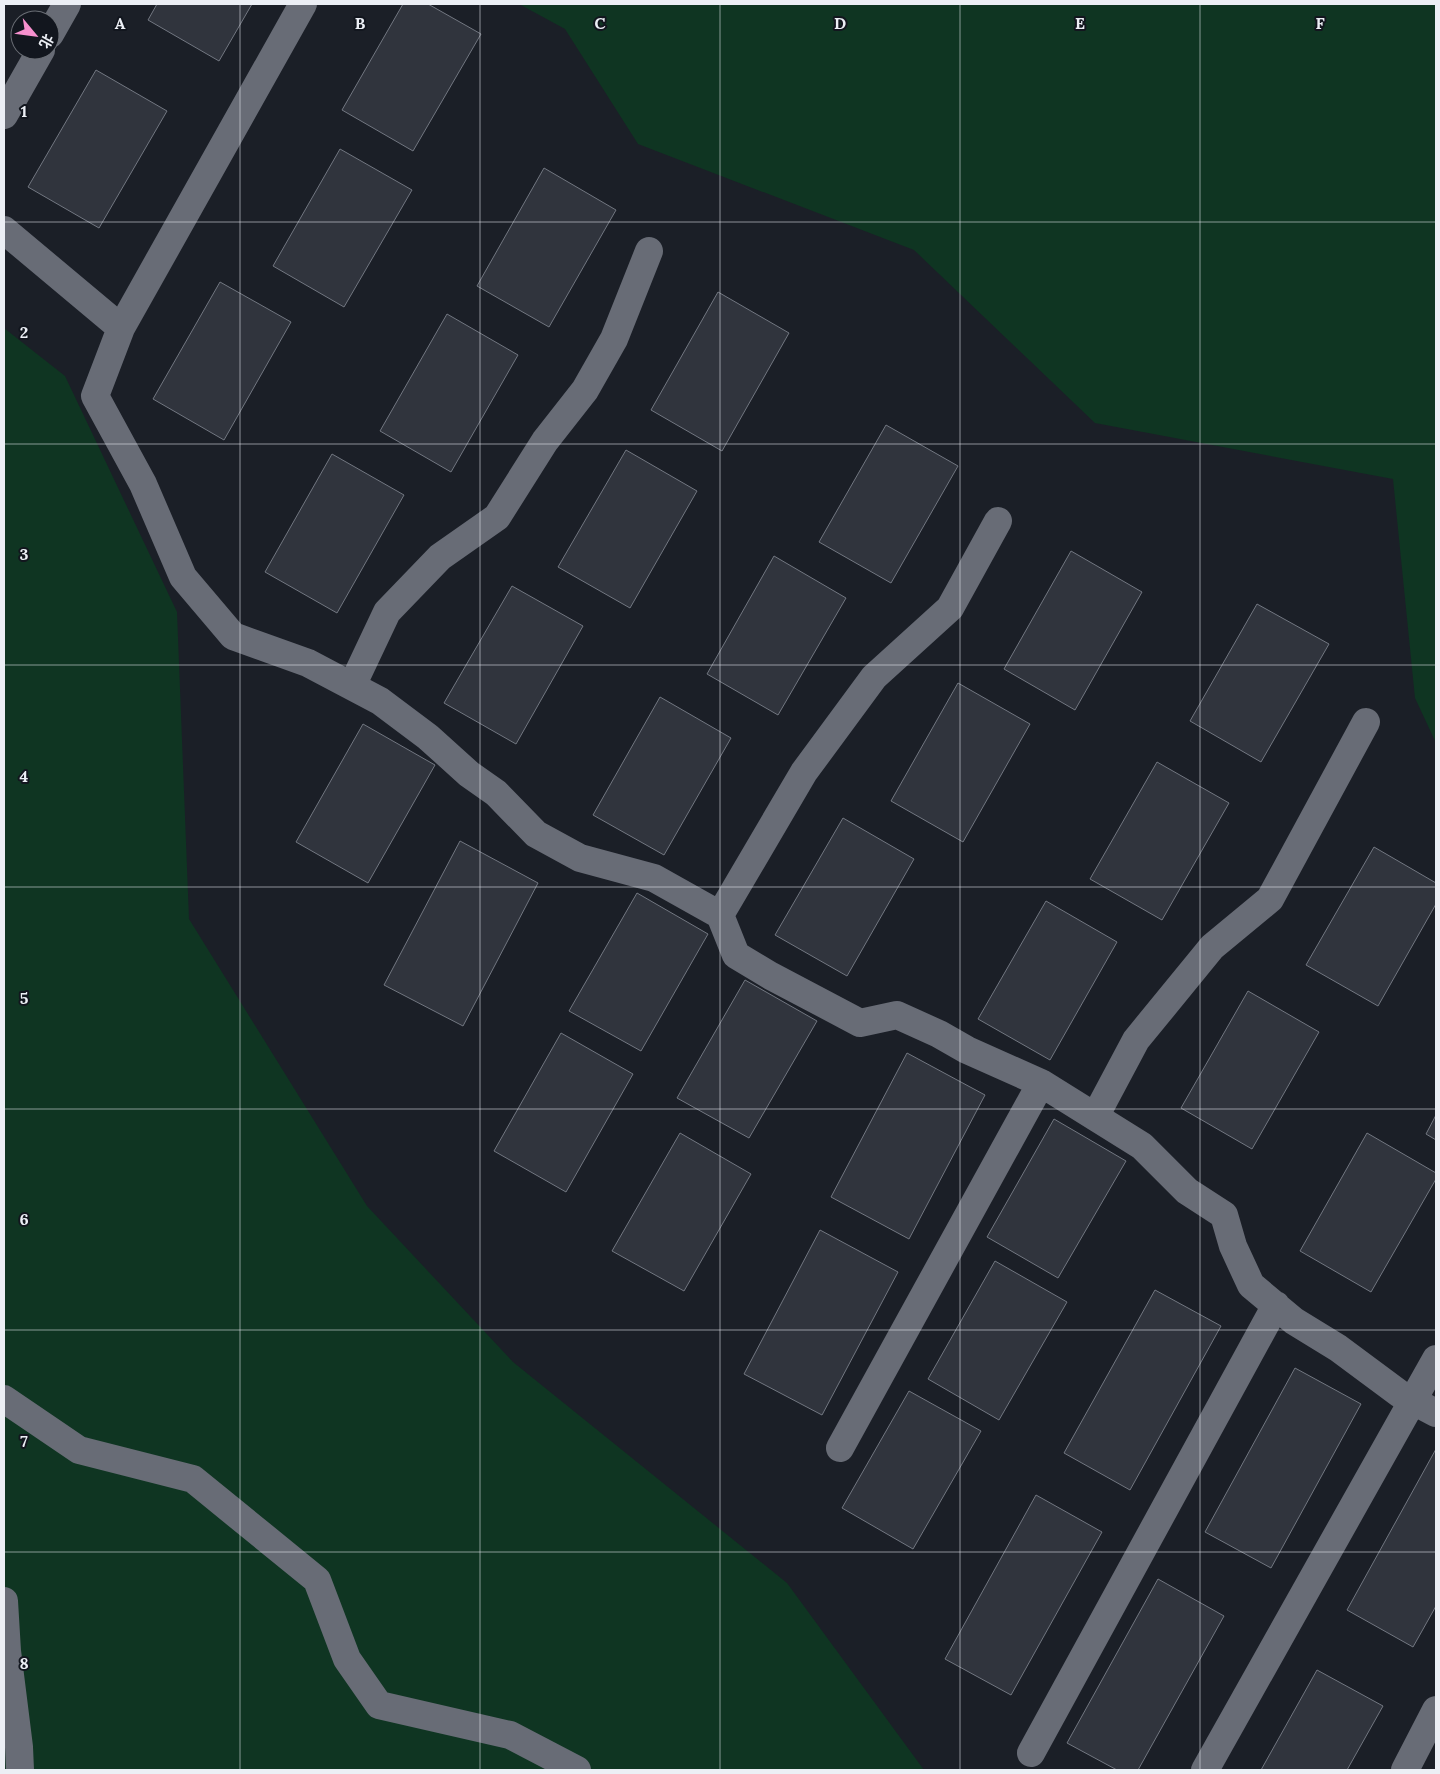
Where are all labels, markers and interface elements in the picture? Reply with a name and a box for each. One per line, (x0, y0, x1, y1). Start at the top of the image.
north arrow (10, 10, 60, 60)
text: A (115, 13, 126, 33)
text: B (355, 13, 366, 33)
text: C (594, 13, 606, 33)
text: D (834, 13, 846, 33)
text: E (1075, 13, 1085, 33)
text: F (1315, 13, 1325, 33)
text: 北 (35, 31, 58, 52)
text: 1 (21, 101, 27, 121)
text: 2 (20, 322, 28, 342)
text: 3 (20, 544, 29, 564)
text: 4 (20, 766, 29, 786)
text: 5 (20, 988, 29, 1008)
text: 6 (19, 1209, 29, 1229)
text: 7 (20, 1431, 28, 1451)
text: 8 (19, 1653, 29, 1673)

